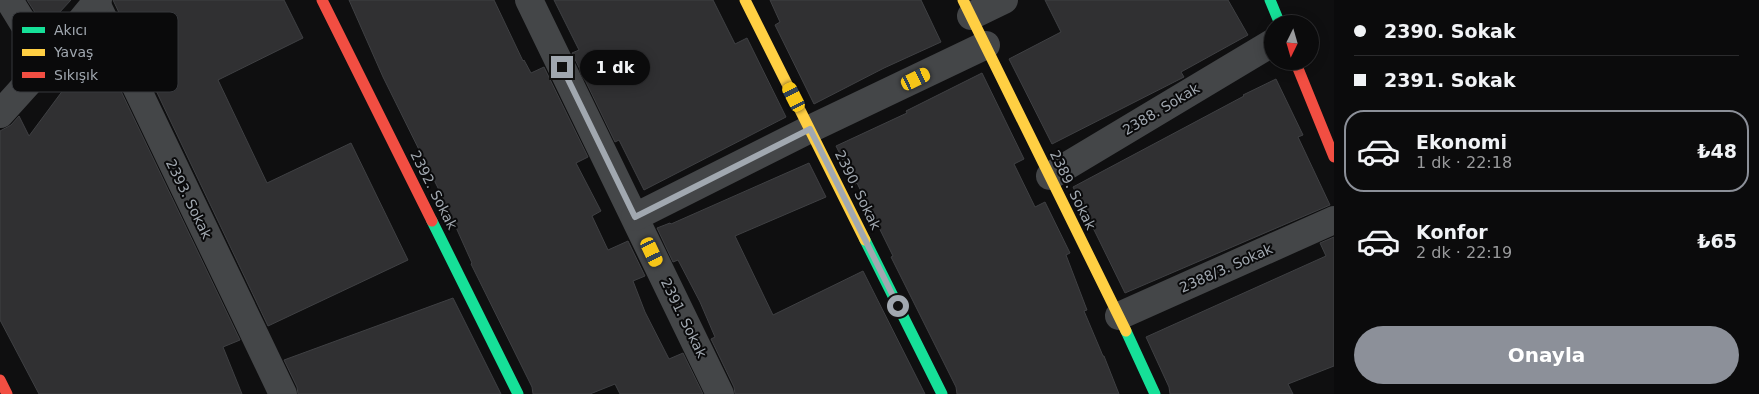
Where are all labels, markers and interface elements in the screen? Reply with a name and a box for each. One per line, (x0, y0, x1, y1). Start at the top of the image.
legend (12, 12, 178, 92)
north arrow (1264, 15, 1319, 70)
map controls (1264, 15, 1319, 70)
text: 2390. Sokak (1384, 20, 1516, 42)
text: Akıcı (54, 22, 87, 38)
text: Yavaş (53, 44, 93, 60)
callout: 1 dk (580, 50, 650, 84)
route end (551, 56, 573, 78)
text: 1 dk (596, 58, 634, 77)
car (899, 66, 932, 92)
text: Sıkışık (54, 67, 99, 83)
text: 2391. Sokak (1384, 69, 1516, 91)
street label: 2388. Sokak (1120, 79, 1203, 138)
car (780, 80, 807, 114)
icon: car (1356, 129, 1401, 174)
text: Ekonomi (1416, 131, 1507, 153)
text: ₺48 (1697, 140, 1737, 162)
street label: 2392. Sokak (407, 148, 461, 233)
street label: 2390. Sokak (832, 148, 885, 233)
street label: 2389. Sokak (1047, 148, 1100, 233)
text: 1 dk · 22:18 (1416, 153, 1512, 172)
street label: 2393. Sokak (163, 157, 216, 242)
icon: car (1356, 219, 1401, 264)
text: Konfor (1416, 221, 1488, 243)
text: ₺65 (1697, 230, 1737, 252)
car (638, 235, 665, 269)
street label: 2388/3. Sokak (1177, 240, 1276, 296)
text: 2 dk · 22:19 (1416, 243, 1512, 262)
street label: 2391. Sokak (658, 276, 711, 361)
route start (887, 295, 909, 317)
button: Onayla (1354, 326, 1739, 384)

